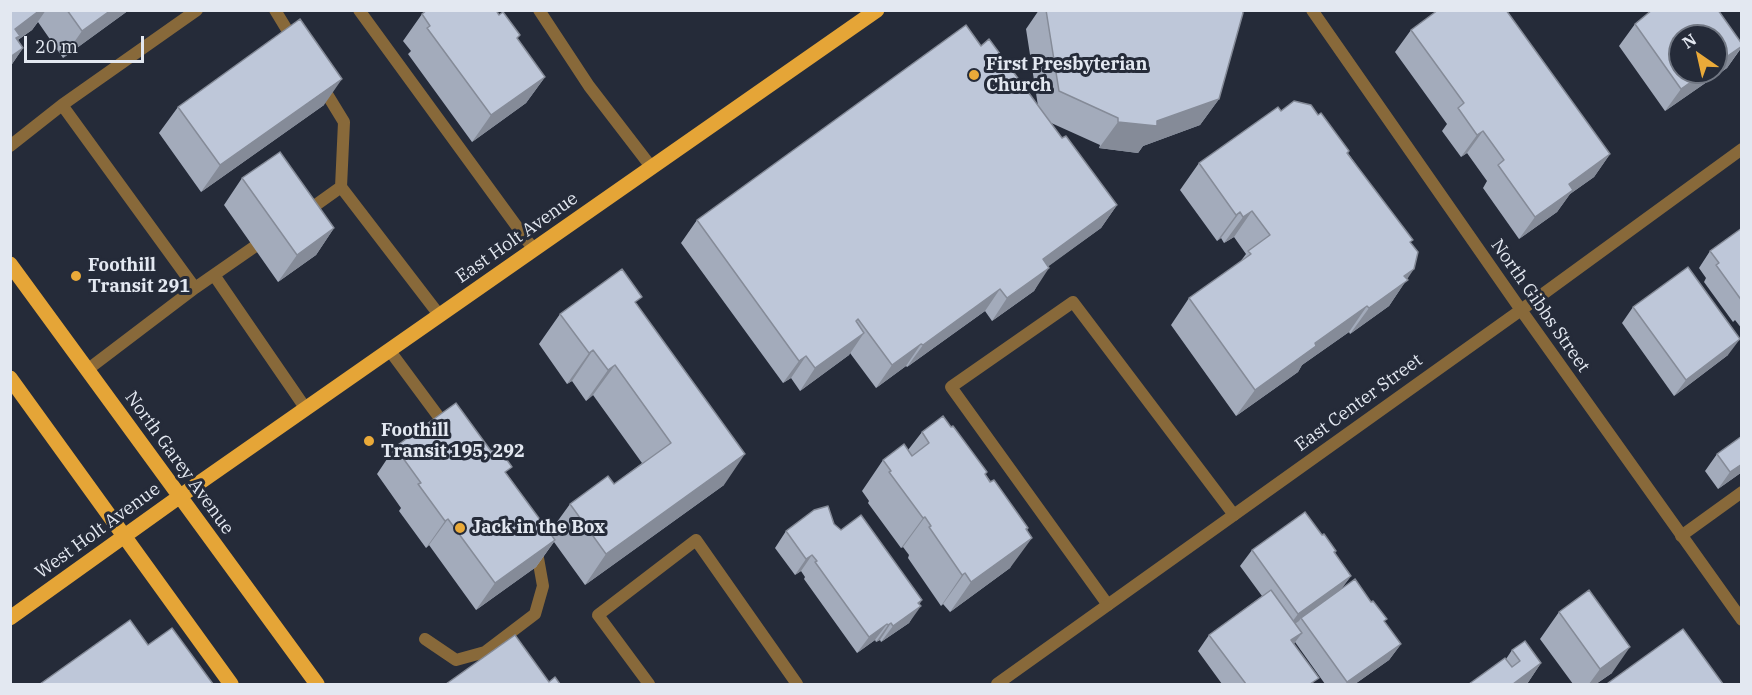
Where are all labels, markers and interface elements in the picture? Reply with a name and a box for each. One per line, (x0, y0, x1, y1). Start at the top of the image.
scale bar (27, 24, 147, 62)
north arrow (1668, 24, 1728, 84)
text: N (1678, 29, 1700, 53)
text: 20 m (35, 35, 78, 58)
place label: First Presbyterian Church (986, 54, 1147, 97)
marker: First Presbyterian Church (967, 68, 981, 82)
street label: East Holt Avenue (452, 188, 582, 288)
street label: North Gibbs Street (1486, 235, 1594, 377)
place label: Foothill Transit 291 (88, 255, 190, 298)
marker: Foothill Transit 291 (69, 269, 83, 283)
street label: East Center Street (1291, 350, 1427, 456)
street label: North Garey Avenue (120, 387, 238, 539)
place label: Foothill Transit 195, 292 (381, 420, 525, 462)
marker: Foothill Transit 195, 292 (362, 434, 376, 448)
street label: West Holt Avenue (31, 478, 165, 584)
place label: Jack in the Box (472, 517, 605, 539)
marker: Jack in the Box (453, 521, 467, 535)

